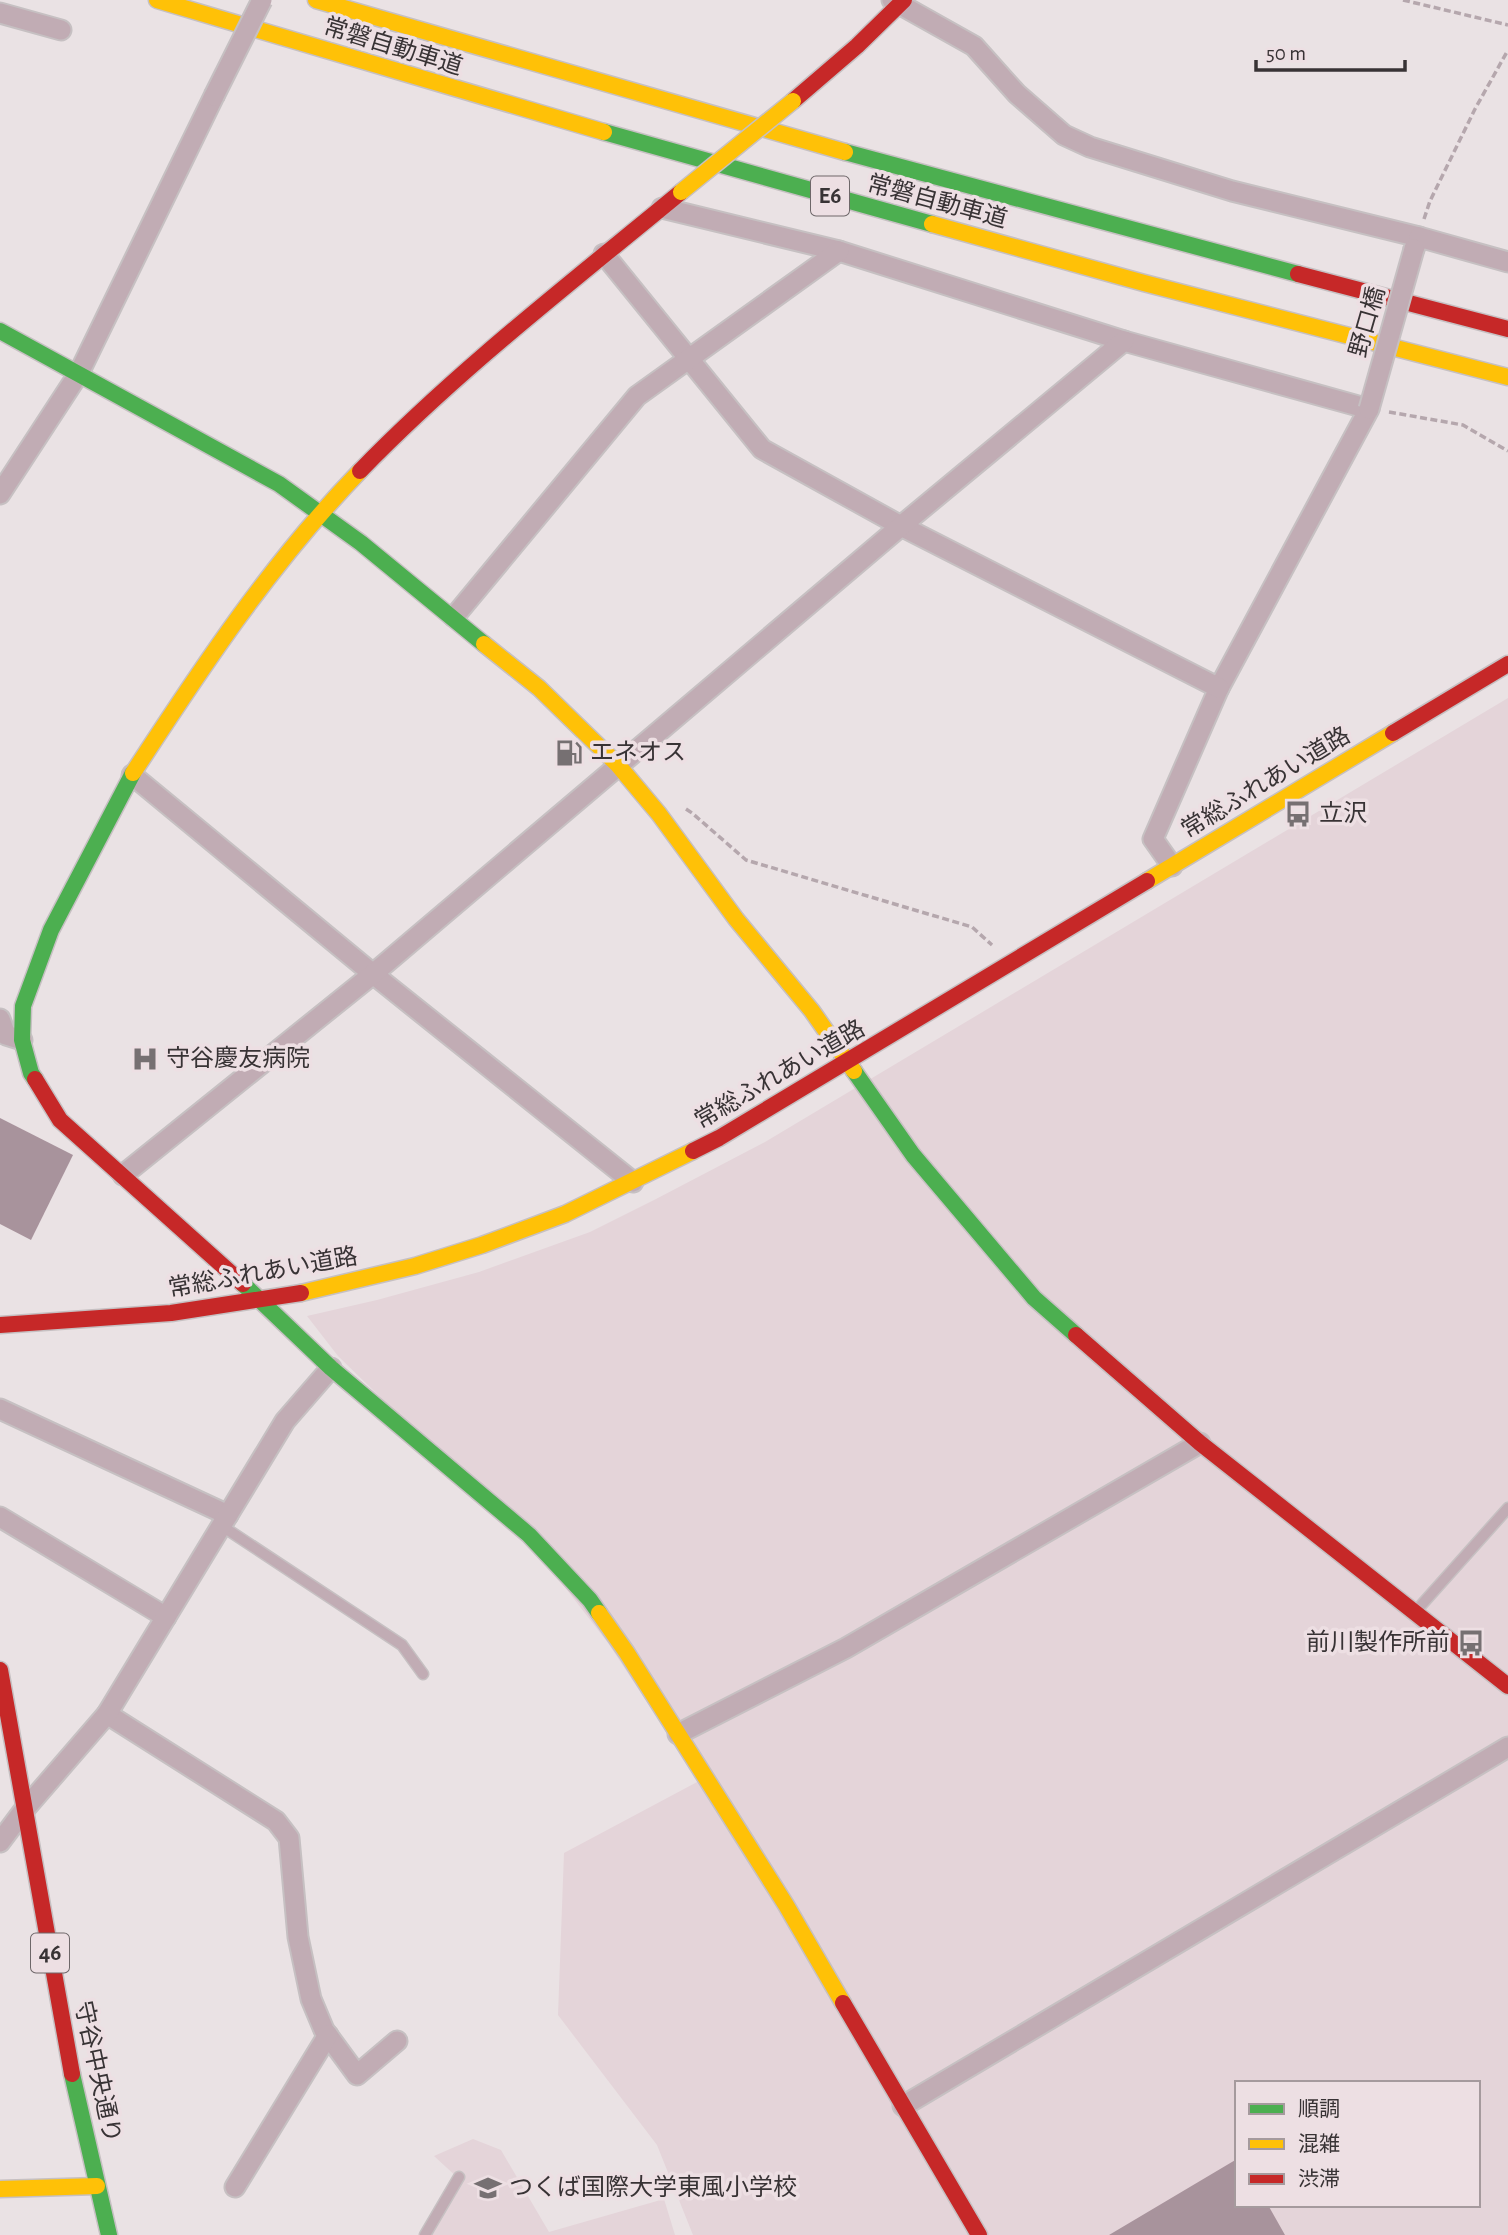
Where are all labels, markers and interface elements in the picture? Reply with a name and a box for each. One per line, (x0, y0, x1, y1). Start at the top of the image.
street label: 常磐自動車道 (321, 13, 466, 80)
scale bar (1256, 28, 1405, 72)
text: 50 m (1266, 43, 1306, 64)
street label: 常磐自動車道 (864, 170, 1010, 232)
road number: E6 (811, 176, 849, 216)
street label: 野口橋 (1345, 284, 1389, 360)
street label: 常総ふれあい道路 (1177, 722, 1354, 843)
fuel station icon: エネオス (554, 738, 584, 768)
place label: エネオス (590, 740, 686, 765)
bus stop icon: 立沢 (1283, 799, 1313, 829)
place label: 立沢 (1319, 801, 1367, 826)
street label: 常総ふれあい道路 (690, 1015, 869, 1133)
hospital icon: 守谷慶友病院 (130, 1044, 160, 1074)
place label: 守谷慶友病院 (166, 1045, 310, 1071)
street label: 常総ふれあい道路 (166, 1243, 360, 1301)
bus stop icon: 前川製作所前 (1456, 1628, 1486, 1658)
place label: 前川製作所前 (1306, 1629, 1450, 1655)
road number: 46 (31, 1934, 69, 1972)
street label: 守谷中央通り (70, 1999, 126, 2145)
legend (1235, 2081, 1480, 2207)
text: 順調 (1298, 2098, 1340, 2120)
text: 混雑 (1298, 2133, 1340, 2155)
text: 渋滞 (1298, 2168, 1340, 2190)
school or university icon: つくば国際大学東風小学校 (473, 2173, 503, 2203)
place label: つくば国際大学東風小学校 (509, 2174, 797, 2200)

